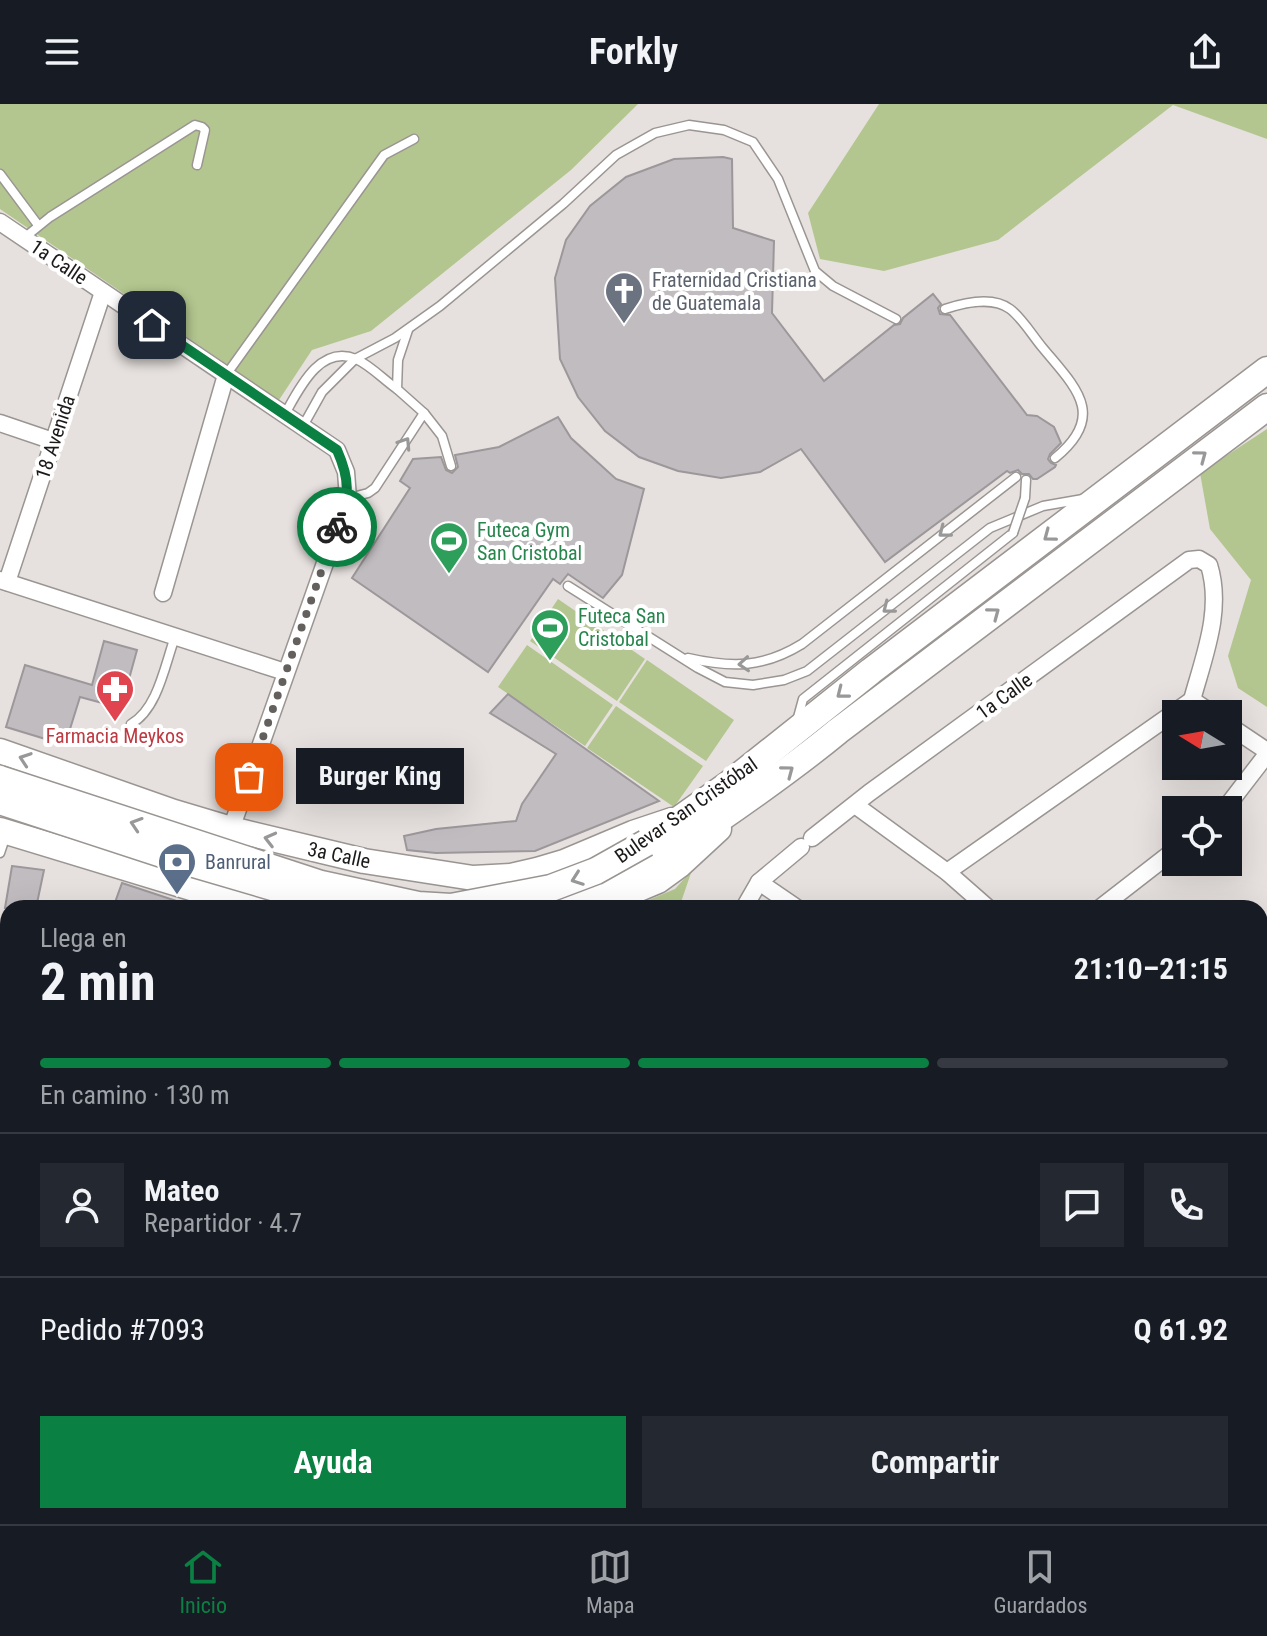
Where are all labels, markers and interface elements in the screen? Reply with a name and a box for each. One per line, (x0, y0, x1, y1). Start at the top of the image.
icon: menu (40, 30, 84, 74)
icon: share (1183, 30, 1227, 74)
text: Forkly (589, 31, 678, 73)
street label: 1a Calle (26, 234, 92, 290)
place label: Fraternidad Cristiana de Guatemala (652, 268, 817, 315)
church icon: Fraternidad Cristiana de Guatemala (603, 270, 645, 325)
pin (118, 291, 186, 359)
icon: home (130, 303, 174, 347)
street label: 18 Avenida (30, 392, 80, 482)
one-way arrow (395, 437, 410, 452)
one-way arrow (1192, 451, 1207, 465)
courier (297, 487, 377, 567)
icon: bike (315, 505, 359, 549)
place label: Futeca Gym San Cristobal (477, 518, 582, 565)
sports icon: Futeca Gym San Cristobal (428, 520, 470, 575)
one-way arrow (939, 523, 953, 537)
one-way arrow (1043, 526, 1058, 540)
one-way arrow (883, 598, 897, 613)
place label: Futeca San Cristobal (578, 604, 665, 651)
sports icon: Futeca San Cristobal (529, 607, 571, 662)
one-way arrow (985, 608, 1000, 622)
one-way arrow (737, 655, 750, 672)
pharmacy icon: Farmacia Meykos (94, 668, 136, 723)
street label: 1a Calle (971, 668, 1037, 724)
one-way arrow (836, 684, 851, 698)
north arrow (1162, 700, 1242, 780)
map controls (1162, 700, 1242, 876)
place label: Farmacia Meykos (46, 724, 184, 748)
pin (215, 743, 283, 811)
callout: Burger King (297, 749, 465, 805)
street label: Bulevar San Cristóbal (610, 752, 762, 868)
one-way arrow (19, 753, 33, 769)
icon: bag (227, 755, 271, 799)
text: Burger King (319, 761, 441, 791)
one-way arrow (779, 767, 794, 781)
button: locate (1162, 796, 1242, 876)
one-way arrow (130, 818, 144, 834)
one-way arrow (264, 831, 278, 848)
street label: 3a Calle (305, 837, 373, 873)
bank icon: Banrural (156, 841, 198, 896)
place label: Banrural (205, 850, 271, 874)
one-way arrow (571, 869, 585, 885)
text: Llega en (40, 923, 127, 953)
text: 21:10–21:15 (1074, 951, 1228, 986)
text: 2 min (40, 952, 156, 1013)
text: En camino · 130 m (40, 1080, 229, 1110)
button: person (40, 1163, 124, 1247)
button: chat (1040, 1163, 1124, 1247)
button: phone (1144, 1163, 1228, 1247)
text: Mateo (144, 1173, 219, 1208)
text: Repartidor · 4.7 (144, 1208, 302, 1238)
text: Pedido #7093 (40, 1312, 205, 1347)
text: Q 61.92 (1134, 1312, 1228, 1347)
button: Ayuda (40, 1416, 626, 1508)
button: Compartir (642, 1416, 1228, 1508)
tab: Inicio (179, 1545, 227, 1618)
tab: Mapa (586, 1545, 634, 1618)
tab: Guardados (993, 1545, 1088, 1618)

